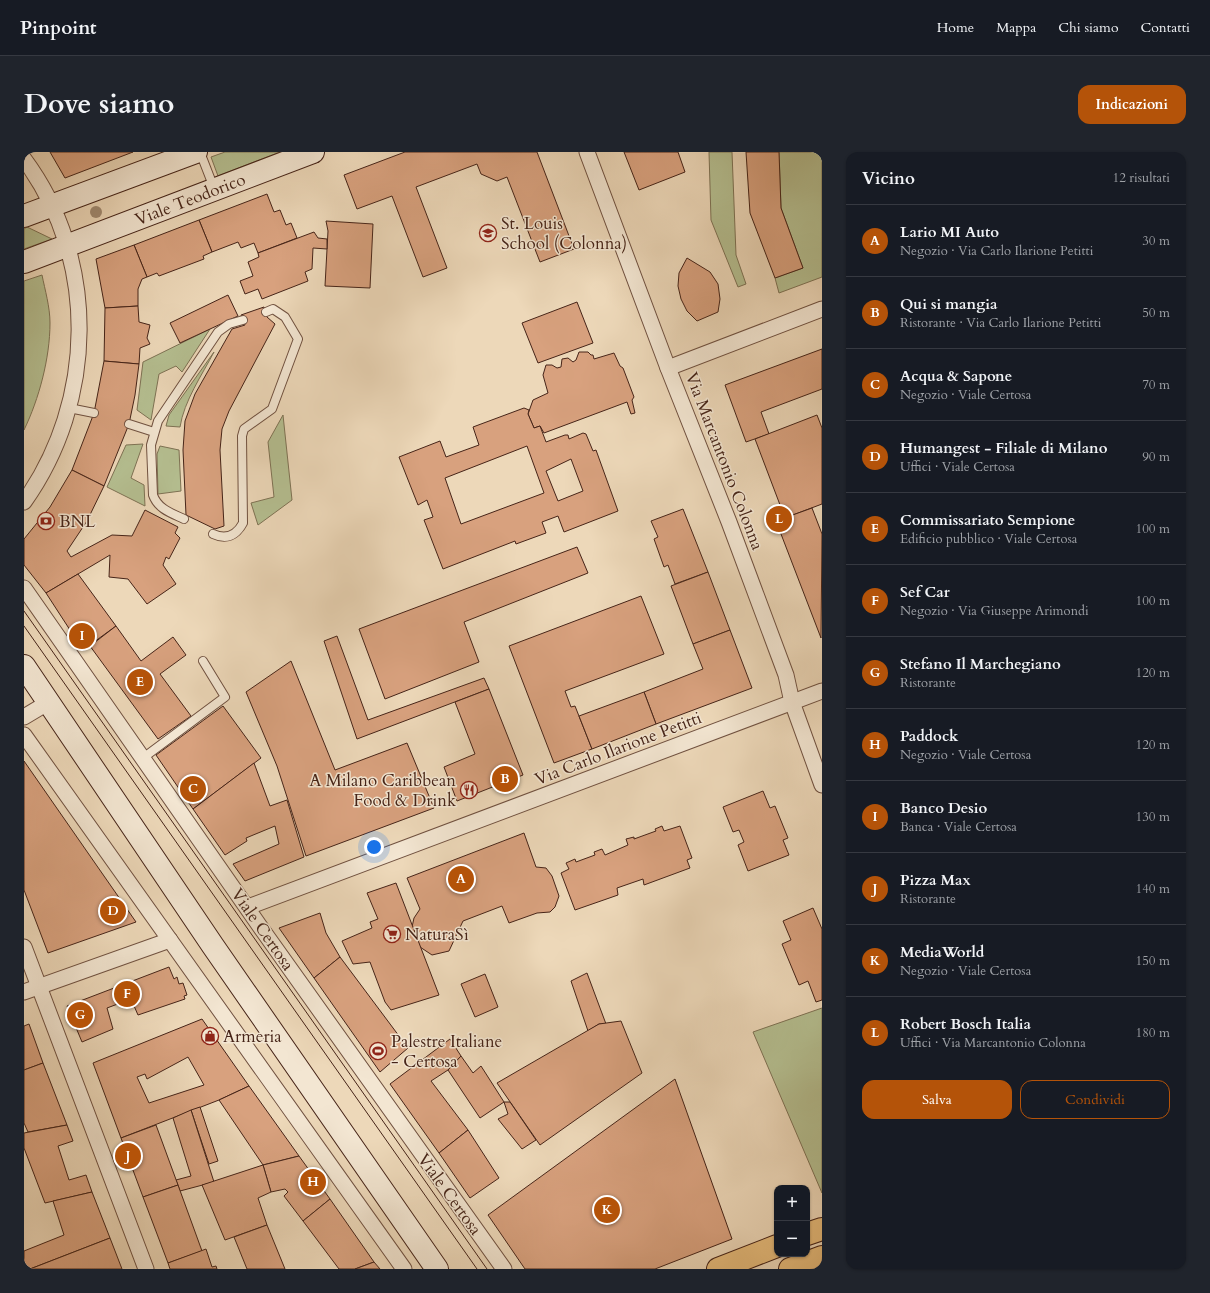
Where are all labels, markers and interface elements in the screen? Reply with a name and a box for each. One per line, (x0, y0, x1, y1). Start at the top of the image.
text: Pinpoint (20, 15, 97, 41)
text: Home (937, 18, 974, 37)
text: Mappa (996, 18, 1036, 37)
text: Chi siamo (1058, 18, 1119, 37)
text: Contatti (1141, 18, 1190, 37)
text: Dove siamo (24, 85, 174, 123)
button: Indicazioni (1078, 85, 1186, 124)
text: Vicino (862, 167, 915, 190)
street label: Viale Teodorico (132, 168, 249, 231)
text: 12 risultati (1113, 169, 1170, 187)
place label: St. Louis School (Colonna) (501, 212, 627, 255)
text: Lario MI Auto (900, 222, 999, 242)
school or university icon: St. Louis School (Colonna) (478, 223, 498, 243)
text: A (870, 232, 880, 250)
text: 30 m (1142, 232, 1170, 250)
text: Negozio · Via Carlo Ilarione Petitti (900, 242, 1093, 260)
text: Qui si mangia (900, 294, 997, 314)
text: B (870, 304, 880, 322)
text: 50 m (1142, 304, 1170, 322)
text: Ristorante · Via Carlo Ilarione Petitti (900, 314, 1101, 332)
text: Acqua & Sapone (900, 366, 1012, 386)
street label: Via Marcantonio Colonna (680, 369, 769, 554)
text: C (870, 376, 880, 394)
text: 70 m (1142, 376, 1170, 394)
text: Negozio · Viale Certosa (900, 386, 1031, 404)
text: Humangest - Filiale di Milano (900, 438, 1108, 458)
text: D (869, 448, 881, 466)
text: 90 m (1142, 448, 1170, 466)
text: Uffici · Viale Certosa (900, 458, 1015, 476)
pin: L (766, 504, 792, 534)
place label: BNL (59, 510, 96, 533)
text: Commissariato Sempione (900, 510, 1075, 530)
bank icon: BNL (36, 511, 56, 531)
text: E (871, 520, 879, 538)
text: 100 m (1136, 520, 1170, 538)
text: Edificio pubblico · Viale Certosa (900, 530, 1077, 548)
text: Sef Car (900, 582, 950, 602)
text: F (871, 592, 879, 610)
text: 100 m (1136, 592, 1170, 610)
text: Negozio · Via Giuseppe Arimondi (900, 602, 1089, 620)
pin: I (69, 621, 95, 651)
text: Stefano Il Marchegiano (900, 654, 1061, 674)
text: G (870, 664, 880, 682)
text: 120 m (1136, 664, 1170, 682)
pin: E (127, 667, 153, 697)
text: Ristorante (900, 674, 956, 692)
street label: Via Carlo Ilarione Petitti (532, 706, 705, 791)
text: Paddock (900, 726, 958, 746)
text: H (869, 736, 881, 754)
text: 120 m (1136, 736, 1170, 754)
text: Negozio · Viale Certosa (900, 746, 1031, 764)
pin: B (492, 764, 518, 794)
place label: A Milano Caribbean Food & Drink (309, 769, 457, 812)
pin: C (180, 774, 206, 804)
restaurant icon: A Milano Caribbean Food & Drink (459, 780, 479, 800)
text: Banco Desio (900, 798, 987, 818)
text: I (872, 808, 878, 826)
text: 130 m (1136, 808, 1170, 826)
text: Banca · Viale Certosa (900, 818, 1017, 836)
your location (364, 837, 384, 857)
pin: A (448, 864, 474, 894)
text: Pizza Max (900, 870, 971, 890)
text: J (873, 880, 877, 898)
text: 140 m (1136, 880, 1170, 898)
street label: Viale Certosa (226, 883, 300, 976)
text: Ristorante (900, 890, 956, 908)
pin: D (100, 896, 126, 926)
place label: NaturaSì (405, 923, 469, 946)
supermarket icon: NaturaSì (382, 924, 402, 944)
text: MediaWorld (900, 942, 984, 962)
text: K (870, 952, 880, 970)
text: 150 m (1136, 952, 1170, 970)
text: Negozio · Viale Certosa (900, 962, 1031, 980)
pin: F (114, 979, 140, 1009)
pin: G (67, 1000, 93, 1030)
text: Robert Bosch Italia (900, 1014, 1031, 1034)
text: L (871, 1024, 879, 1042)
text: 180 m (1136, 1024, 1170, 1042)
place label: Armeria (223, 1025, 282, 1048)
shop icon: Armeria (200, 1026, 220, 1046)
place label: Palestre Italiane - Certosa (391, 1030, 502, 1073)
text: Uffici · Via Marcantonio Colonna (900, 1034, 1086, 1052)
sports icon: Palestre Italiane - Certosa (368, 1041, 388, 1061)
button: Salva (862, 1080, 1012, 1119)
button: Condividi (1020, 1080, 1170, 1119)
pin: J (115, 1141, 141, 1171)
street label: Viale Certosa (412, 1149, 487, 1240)
pin: H (300, 1167, 326, 1197)
map controls (774, 1185, 810, 1257)
button: + (774, 1185, 810, 1221)
pin: K (594, 1195, 620, 1225)
button: − (774, 1221, 810, 1257)

